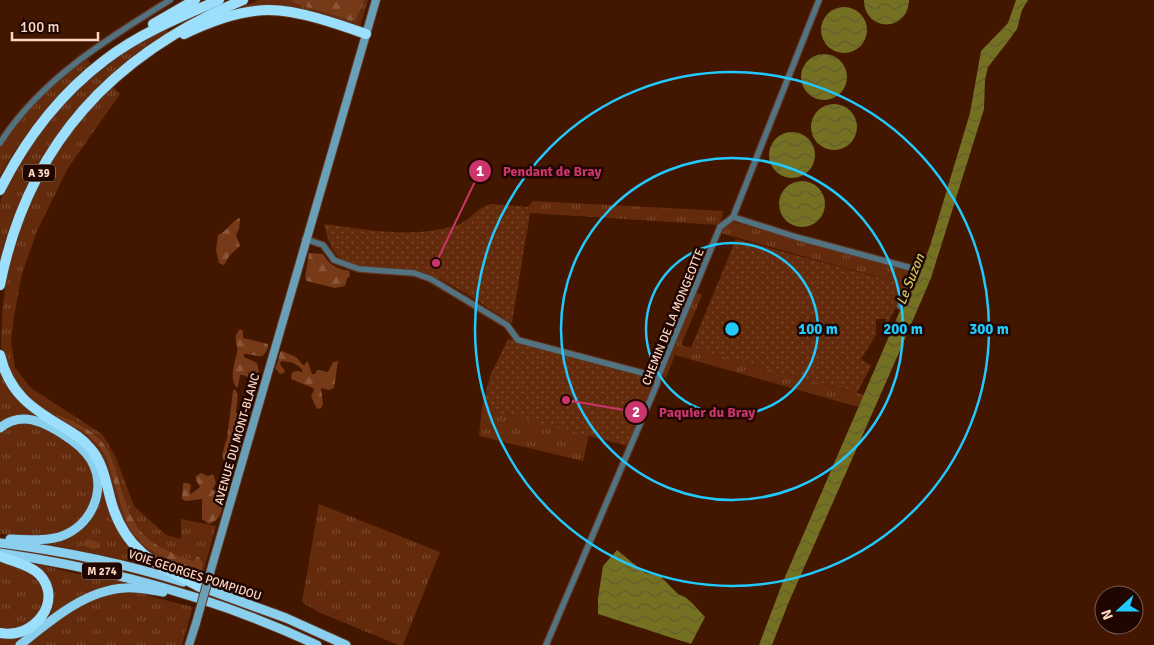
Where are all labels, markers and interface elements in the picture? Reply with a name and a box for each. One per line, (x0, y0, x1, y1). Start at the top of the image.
scale bar (12, 10, 99, 42)
text: 100 m (20, 18, 60, 36)
callout: Pendant de Bray (467, 156, 611, 185)
text: 1 (476, 162, 484, 180)
text: Pendant de Bray (503, 163, 601, 180)
road number: A 39 (23, 164, 55, 182)
street label: CHEMIN DE LA MONGEOTTE (639, 246, 708, 388)
water label: Le Suzon (893, 251, 928, 307)
centre of rings (723, 320, 741, 338)
text: 100 m (798, 320, 838, 338)
text: 200 m (883, 320, 923, 338)
text: 300 m (969, 320, 1009, 338)
street label: AVENUE DU MONT-BLANC (212, 372, 263, 506)
callout: Paquier du Bray (623, 397, 765, 426)
text: 2 (632, 403, 640, 421)
text: Paquier du Bray (659, 404, 755, 421)
street label: VOIE GEORGES POMPIDOU (126, 547, 263, 604)
road number: M 274 (82, 562, 122, 580)
north arrow (1094, 585, 1144, 635)
text: N (1098, 607, 1117, 622)

